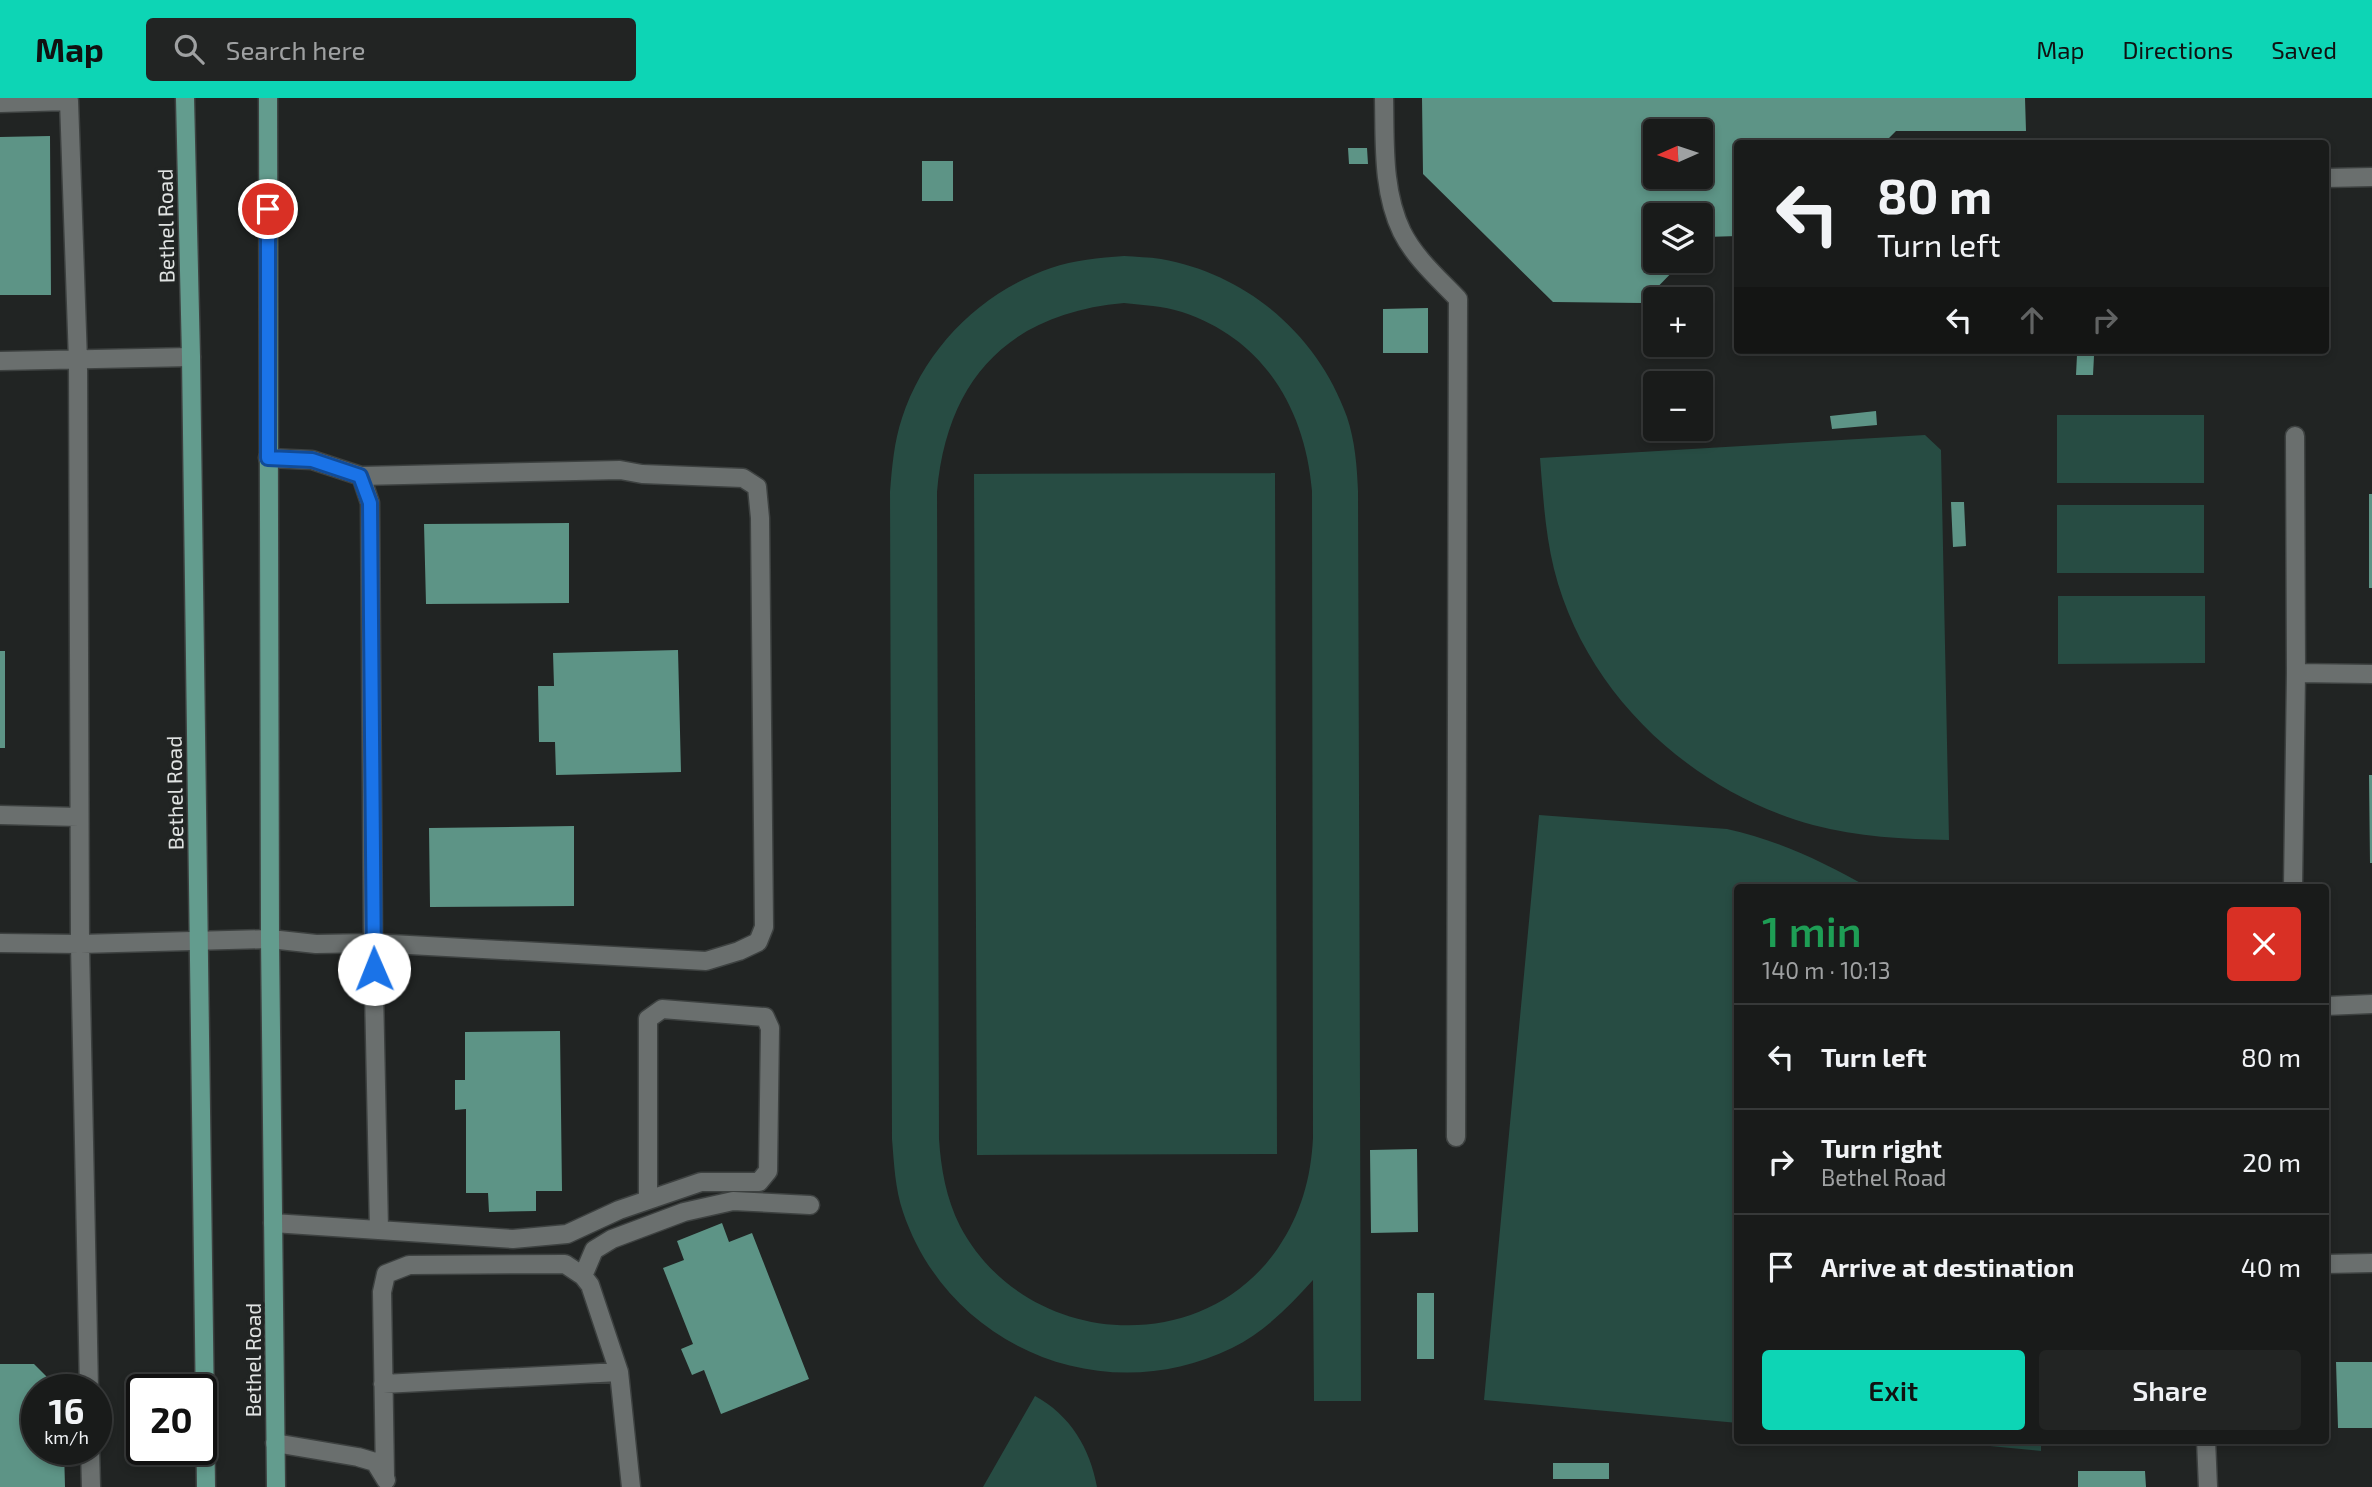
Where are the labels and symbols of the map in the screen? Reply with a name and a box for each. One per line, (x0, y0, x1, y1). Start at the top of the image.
north arrow (1643, 119, 1713, 189)
street label: Bethel Road (152, 169, 178, 283)
pin (238, 179, 298, 239)
street label: Bethel Road (161, 736, 187, 850)
position arrow (337, 932, 411, 1006)
street label: Bethel Road (240, 1303, 265, 1417)
speed limit sign: 20 (126, 1374, 217, 1465)

